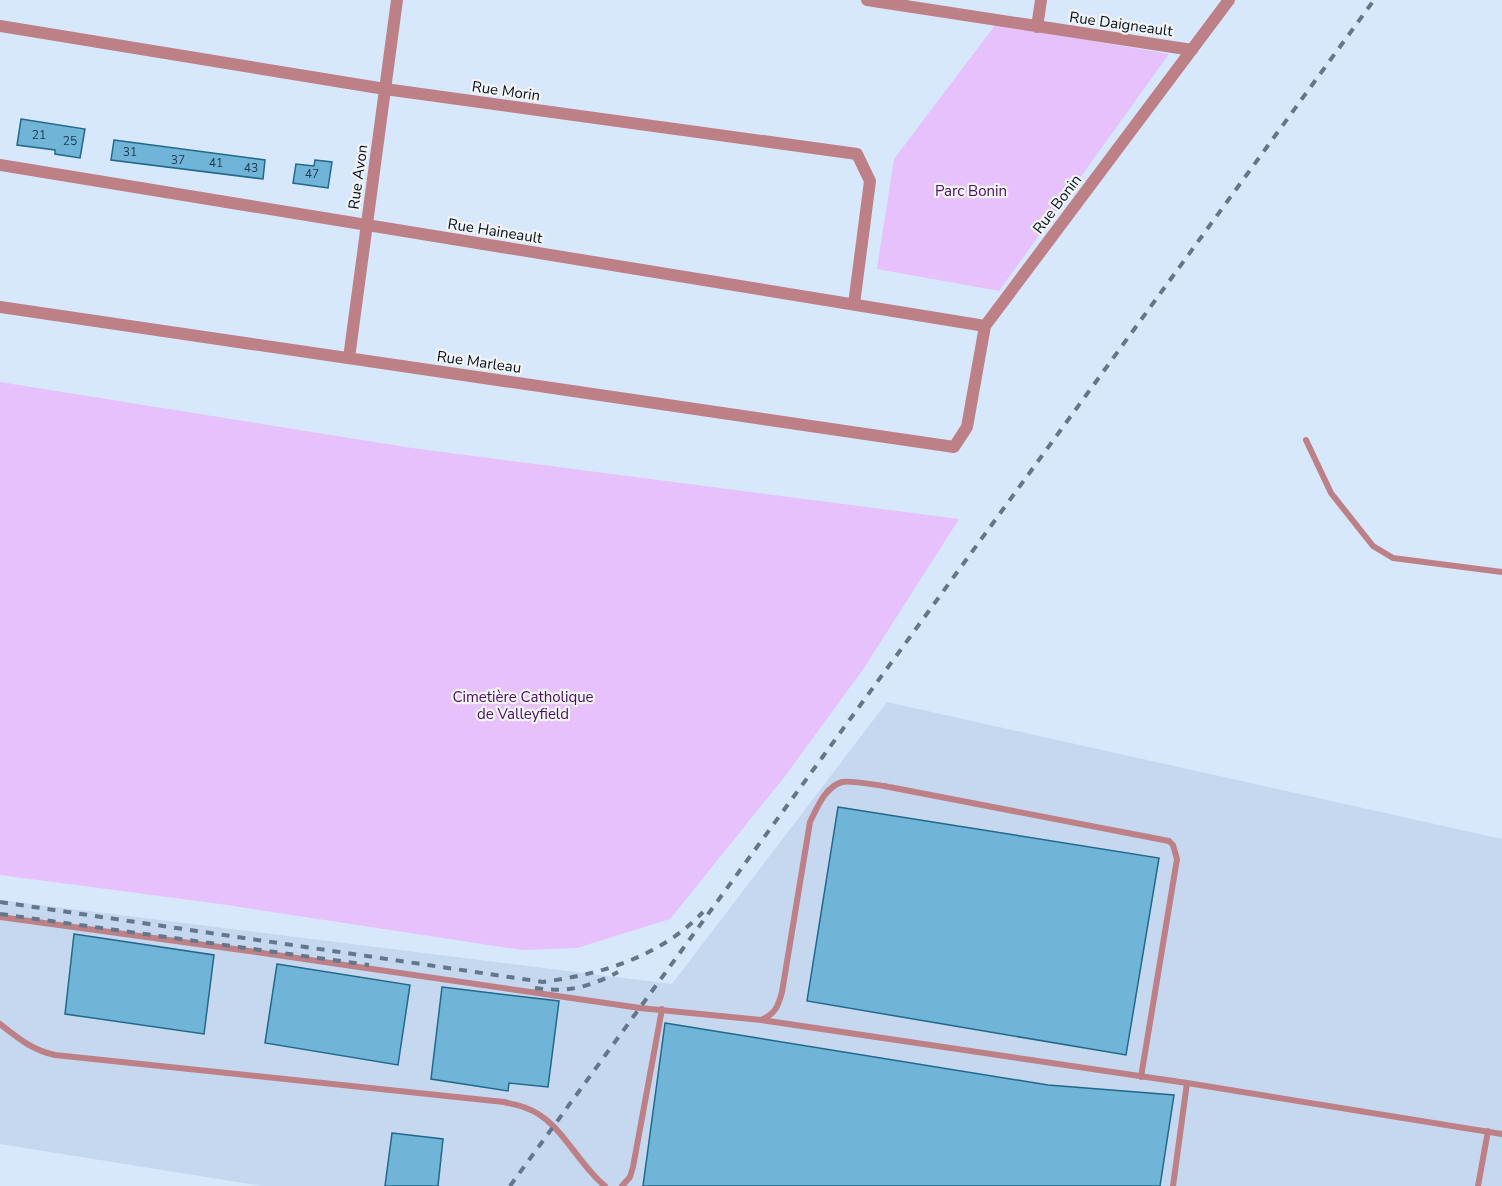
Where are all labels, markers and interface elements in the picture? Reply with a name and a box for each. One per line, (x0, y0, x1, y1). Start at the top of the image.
street label: Rue Daigneault (1068, 7, 1175, 41)
street label: Rue Morin (471, 76, 541, 106)
house number: 21 (32, 127, 46, 143)
house number: 25 (63, 133, 77, 149)
street label: Rue Avon (344, 143, 372, 211)
house number: 31 (123, 144, 137, 160)
house number: 37 (171, 152, 185, 168)
house number: 41 (209, 155, 223, 171)
house number: 43 (244, 160, 258, 176)
house number: 47 (305, 166, 319, 182)
street label: Rue Bonin (1028, 170, 1086, 238)
park label: Parc Bonin (935, 181, 1007, 201)
street label: Rue Haineault (446, 214, 544, 248)
street label: Rue Marleau (435, 346, 523, 378)
park label: Cimetière Catholique de Valleyfield (452, 687, 594, 724)

